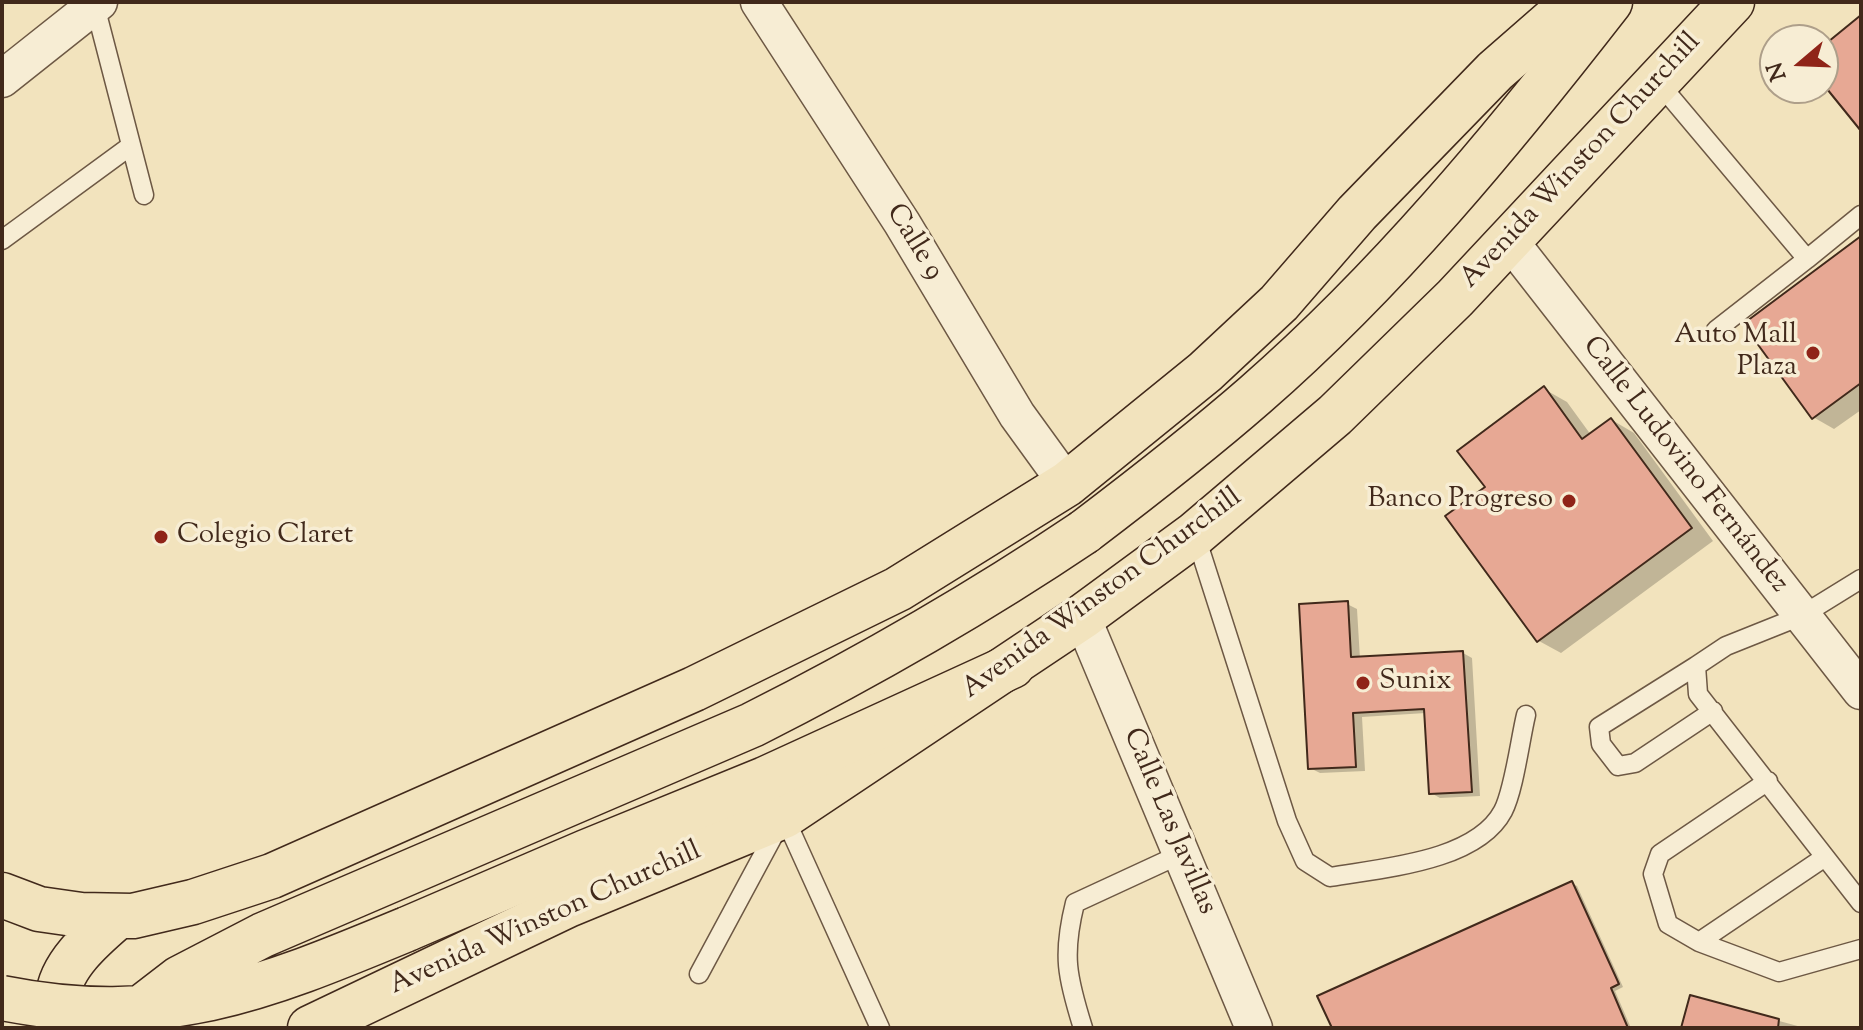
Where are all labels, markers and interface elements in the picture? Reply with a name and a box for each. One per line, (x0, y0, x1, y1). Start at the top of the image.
north arrow (1759, 24, 1839, 104)
street label: Avenida Winston Churchill (1455, 27, 1709, 297)
text: N (1760, 58, 1796, 85)
street label: Calle 9 (877, 199, 949, 287)
place label: Auto Mall Plaza (1674, 320, 1797, 386)
street label: Calle Ludovino Fernández (1573, 331, 1795, 601)
marker: Auto Mall Plaza (1804, 344, 1822, 362)
street label: Avenida Winston Churchill (957, 482, 1249, 708)
place label: Banco Progreso (1368, 484, 1553, 518)
marker: Banco Progreso (1560, 492, 1578, 510)
place label: Colegio Claret (177, 520, 353, 554)
marker: Colegio Claret (152, 528, 170, 546)
place label: Sunix (1379, 666, 1452, 700)
marker: Sunix (1354, 674, 1372, 692)
street label: Calle Las Javillas (1114, 724, 1222, 920)
street label: Avenida Winston Churchill (385, 836, 707, 1004)

